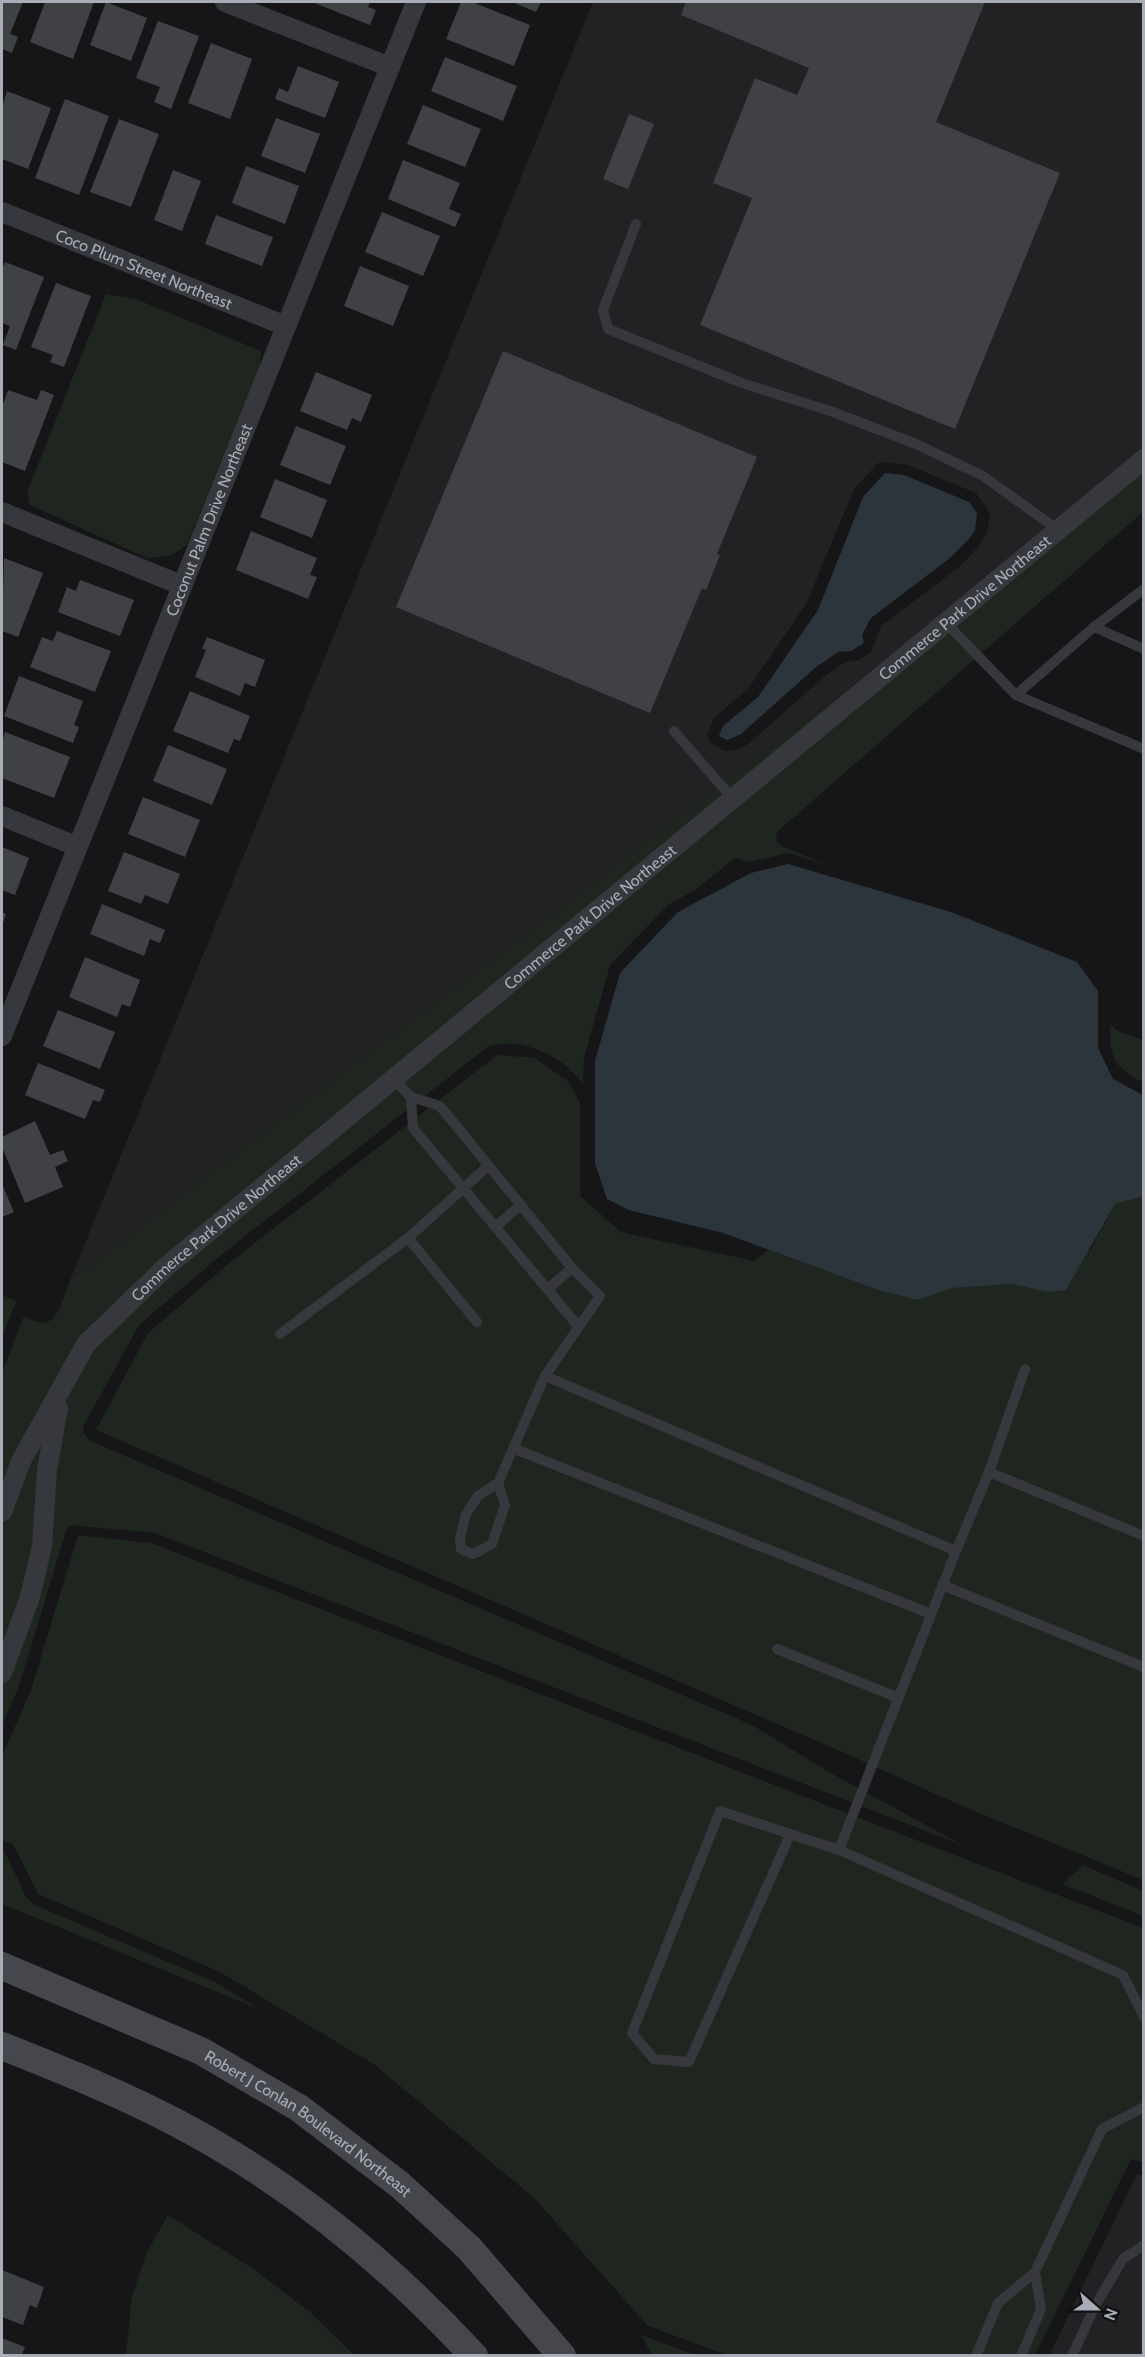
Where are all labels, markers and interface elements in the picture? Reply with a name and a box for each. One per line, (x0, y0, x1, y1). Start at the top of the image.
street label: Coco Plum Street Northeast (53, 226, 235, 314)
street label: Coconut Palm Drive Northeast (162, 421, 256, 619)
street label: Commerce Park Drive Northeast (875, 531, 1055, 684)
street label: Commerce Park Drive Northeast (500, 840, 680, 994)
street label: Commerce Park Drive Northeast (127, 1150, 306, 1305)
street label: Robert J Conlan Boulevard Northeast (201, 2046, 416, 2201)
north arrow (1067, 2279, 1127, 2339)
text: N (1100, 2306, 1121, 2323)

